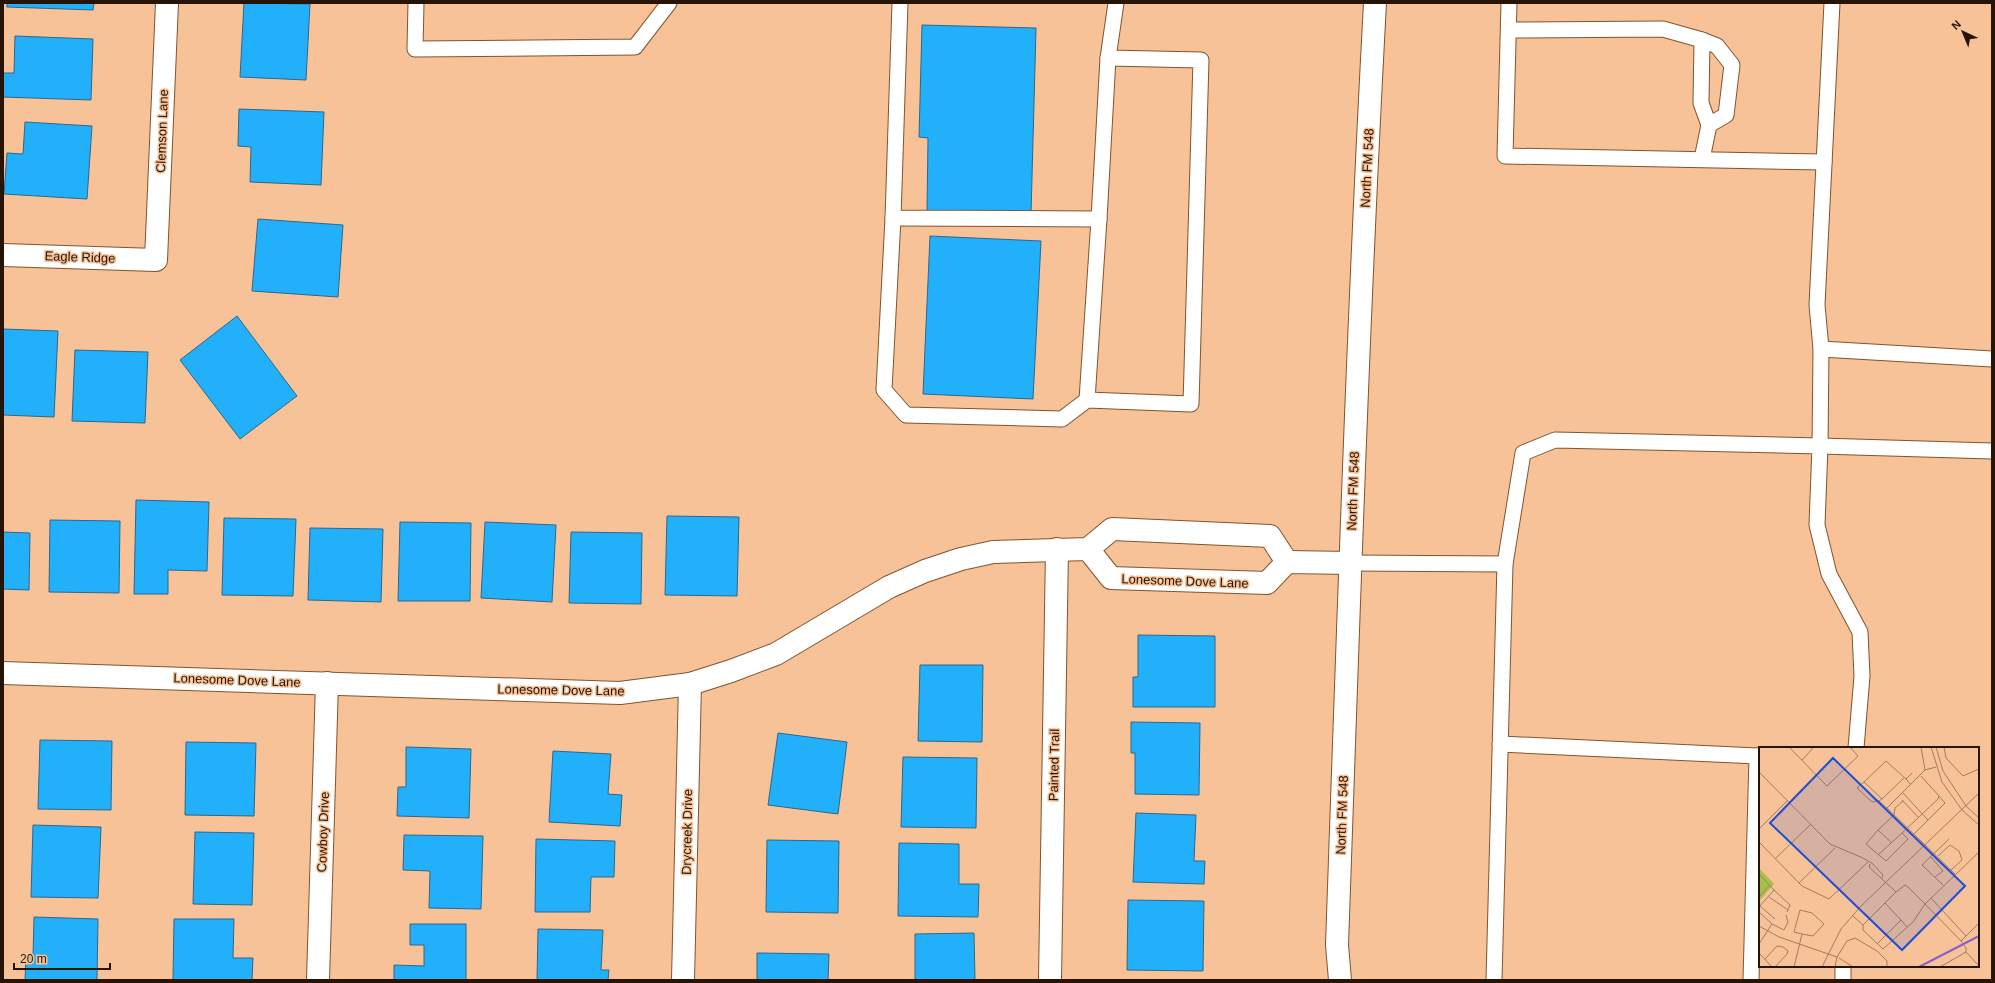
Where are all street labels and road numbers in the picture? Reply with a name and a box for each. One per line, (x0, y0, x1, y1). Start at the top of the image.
street label: Clemson Lane (153, 89, 171, 173)
street label: North FM 548 (1357, 128, 1377, 208)
street label: Eagle Ridge (44, 248, 116, 266)
street label: North FM 548 (1344, 451, 1362, 531)
street label: Lonesome Dove Lane (1121, 571, 1249, 591)
street label: Lonesome Dove Lane (173, 670, 301, 690)
street label: Lonesome Dove Lane (497, 681, 625, 699)
street label: Painted Trail (1046, 729, 1062, 801)
street label: North FM 548 (1333, 775, 1351, 855)
street label: Drycreek Drive (679, 789, 695, 875)
street label: Cowboy Drive (314, 791, 332, 873)

